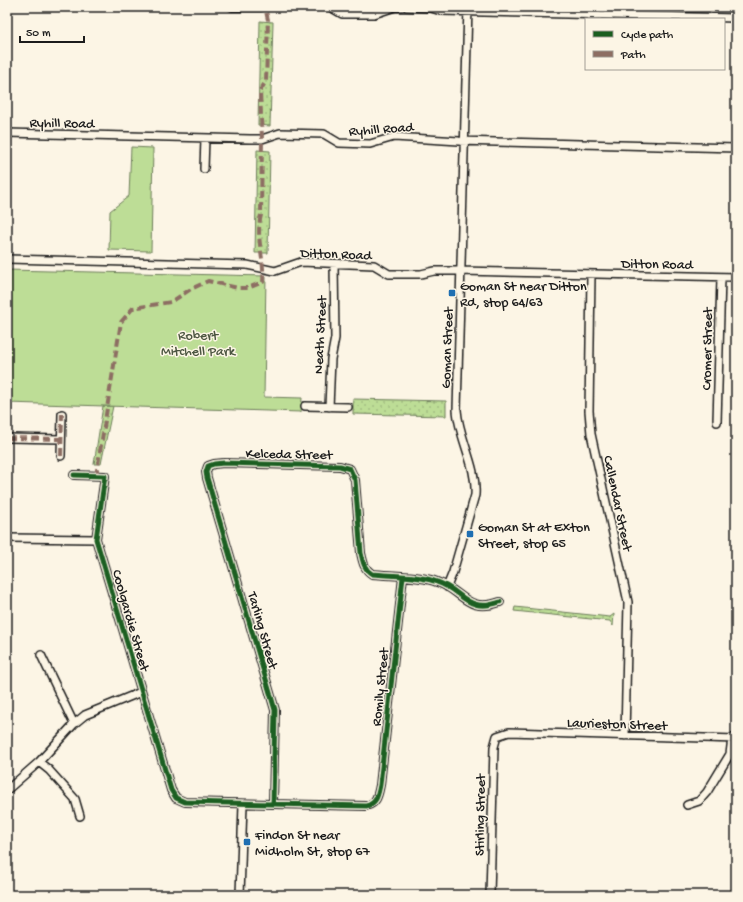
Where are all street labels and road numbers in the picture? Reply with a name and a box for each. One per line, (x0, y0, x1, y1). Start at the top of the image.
street label: Ryhill Road (29, 115, 96, 134)
street label: Ryhill Road (348, 120, 416, 141)
street label: Ditton Road (299, 246, 374, 265)
street label: Ditton Road (620, 256, 695, 275)
street label: Neath Street (311, 294, 332, 375)
street label: Goman Street (439, 306, 458, 389)
street label: Cromer Street (699, 306, 718, 390)
street label: Kelceda Street (246, 446, 334, 465)
street label: Callendar Street (598, 454, 635, 554)
street label: Coolgardie Street (107, 568, 153, 675)
street label: Tarling Street (242, 589, 281, 672)
street label: Romily Street (369, 646, 394, 727)
street label: Laurieston Street (567, 715, 669, 736)
street label: Stirling Street (472, 773, 491, 856)

